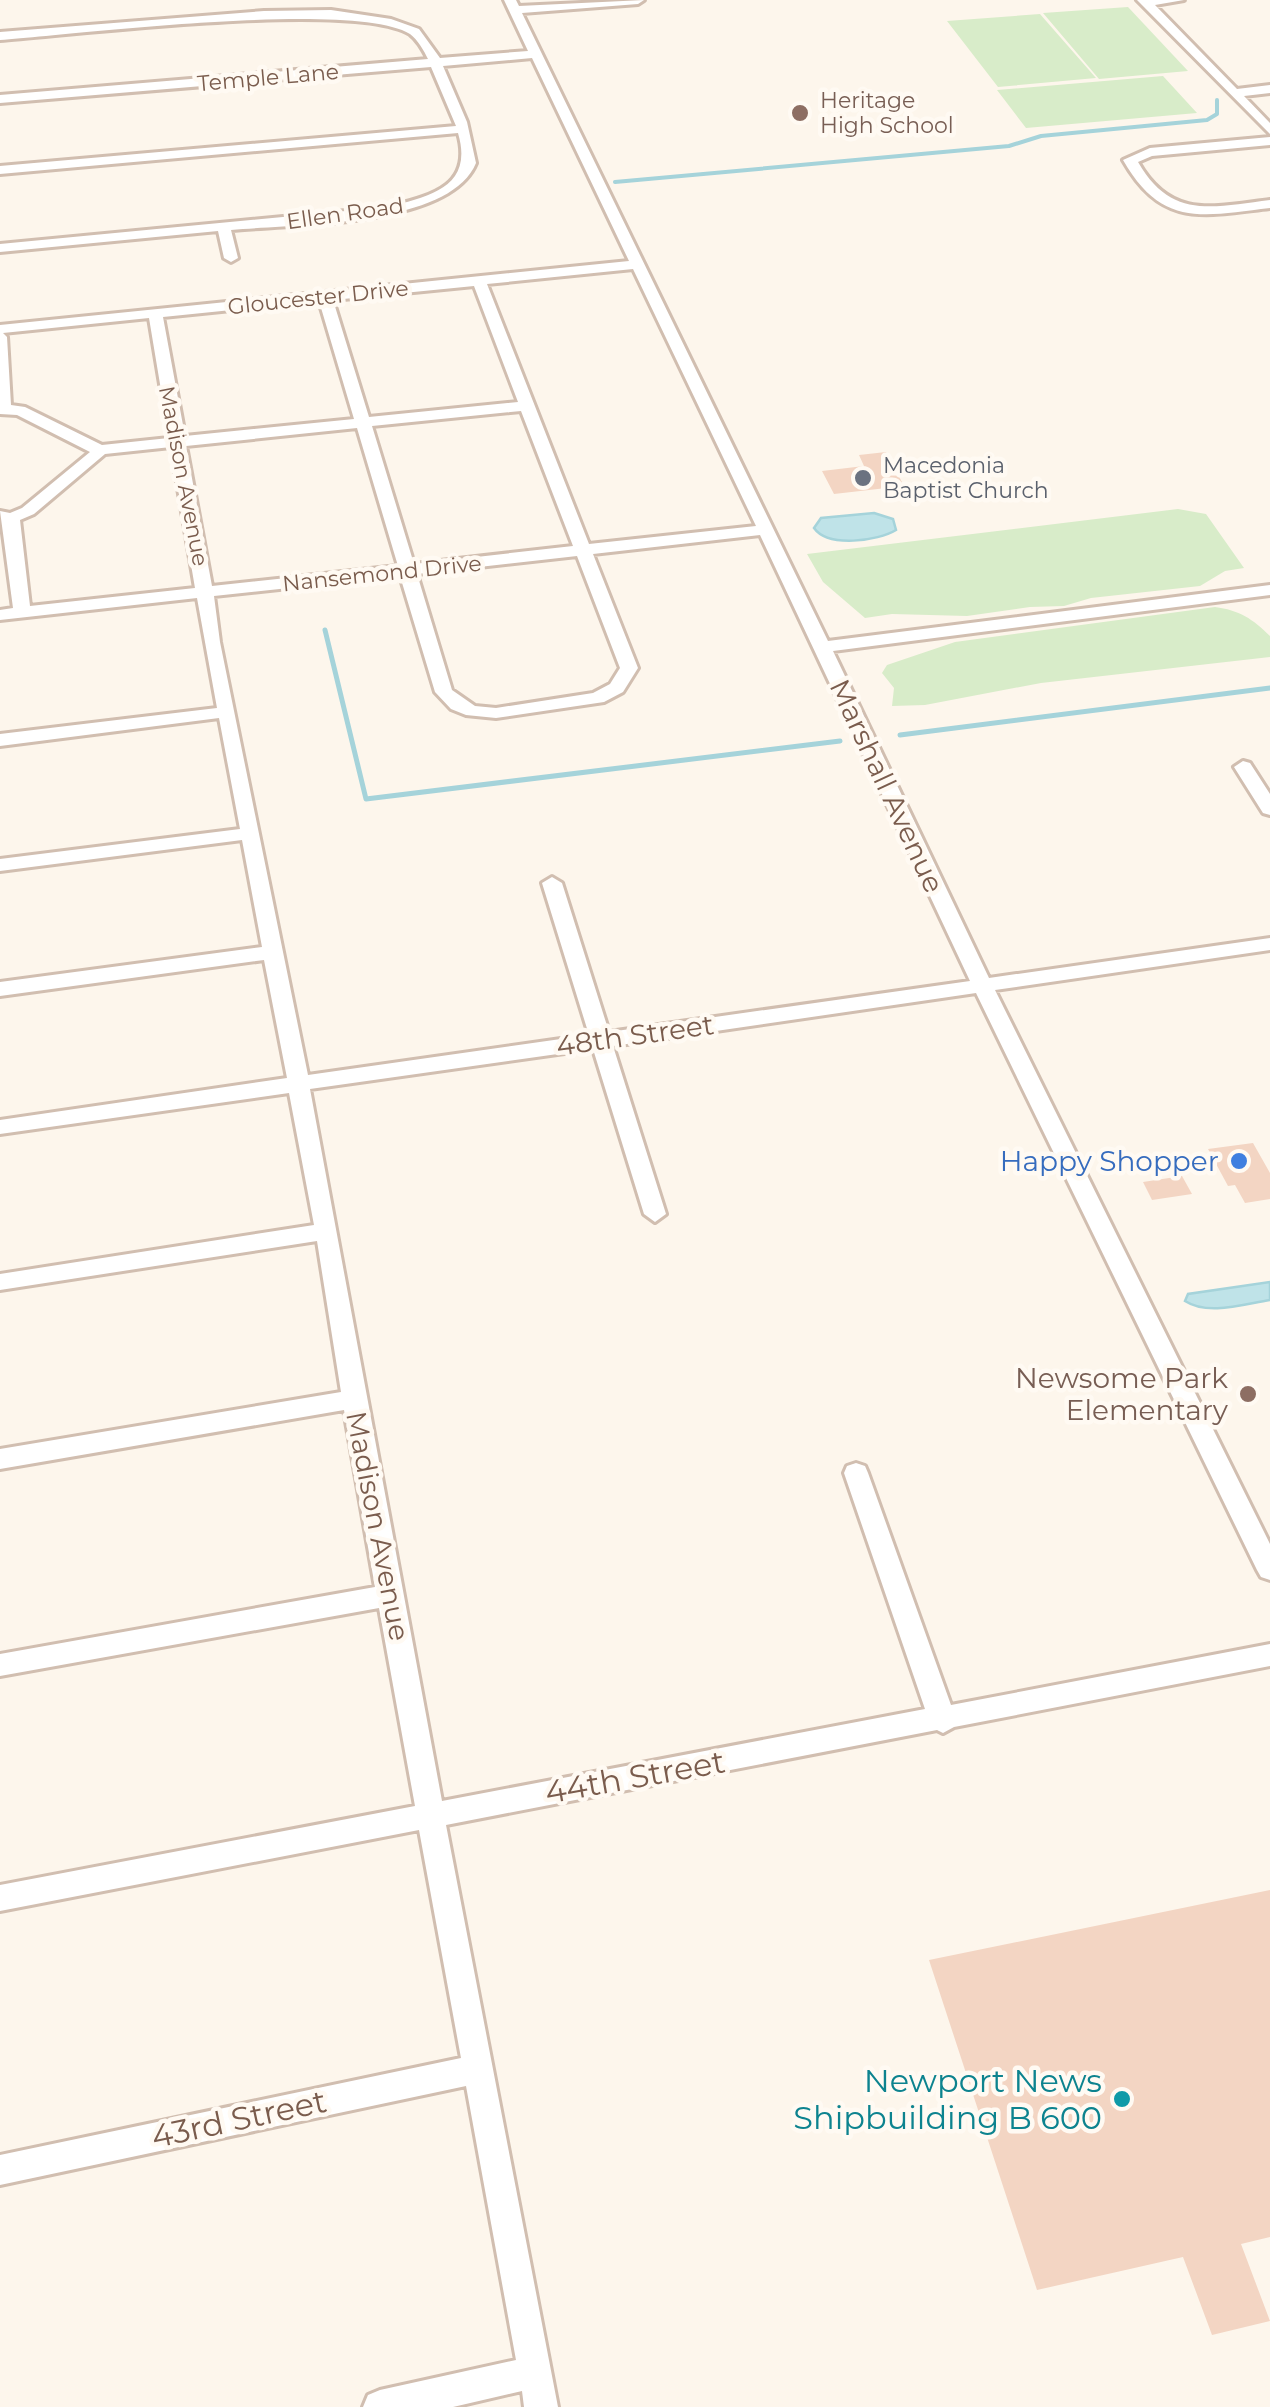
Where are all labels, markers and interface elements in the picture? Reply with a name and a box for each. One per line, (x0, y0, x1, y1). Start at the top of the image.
street label: Temple Lane (196, 58, 340, 97)
place label: Heritage High School (820, 87, 954, 139)
marker: Heritage High School (789, 102, 811, 124)
street label: Ellen Road (285, 192, 405, 235)
street label: Gloucester Drive (226, 275, 410, 320)
street label: Madison Avenue (153, 384, 214, 569)
place label: Macedonia Baptist Church (883, 452, 1049, 504)
marker: Macedonia Baptist Church (852, 467, 874, 489)
street label: Nansemond Drive (281, 550, 483, 597)
street label: Marshall Avenue (823, 674, 951, 898)
street label: 48th Street (554, 1007, 716, 1063)
place label: Happy Shopper (1000, 1144, 1219, 1178)
marker: Happy Shopper (1228, 1150, 1250, 1172)
place label: Newsome Park Elementary (1015, 1361, 1229, 1427)
marker: Newsome Park Elementary (1237, 1383, 1259, 1405)
street label: Madison Avenue (339, 1408, 417, 1644)
street label: 44th Street (542, 1741, 728, 1812)
place label: Newport News Shipbuilding B 600 (793, 2061, 1102, 2137)
street label: 43rd Street (148, 2081, 330, 2156)
marker: Newport News Shipbuilding B 600 (1111, 2088, 1133, 2110)

